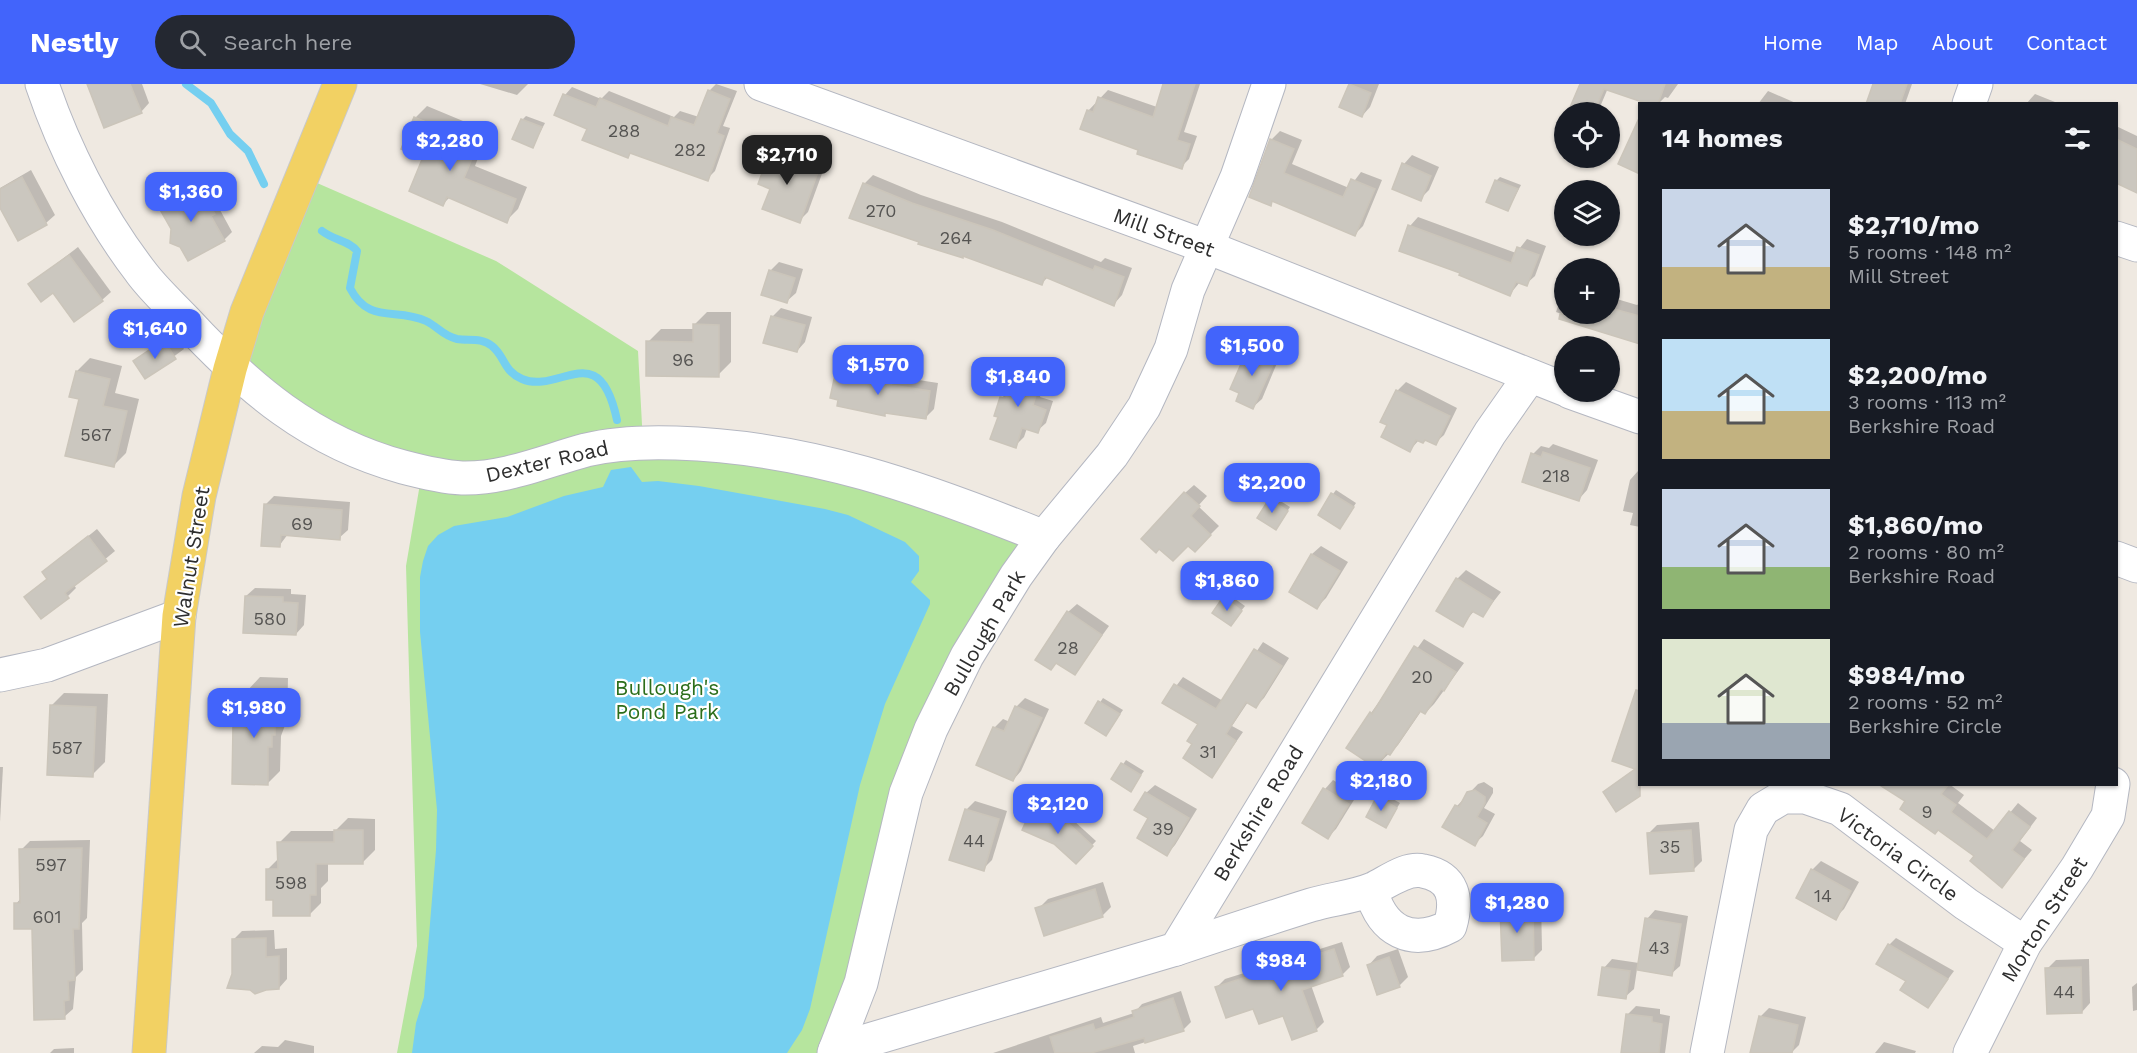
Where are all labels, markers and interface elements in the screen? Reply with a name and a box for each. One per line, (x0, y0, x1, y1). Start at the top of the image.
search box (155, 15, 575, 69)
text: Nestly (30, 26, 119, 59)
icon: search (176, 26, 209, 59)
text: Search here (224, 30, 352, 55)
text: Home (1763, 30, 1823, 55)
text: Map (1856, 30, 1899, 55)
text: About (1932, 30, 1993, 55)
text: Contact (2026, 30, 2107, 55)
map controls (1554, 102, 1620, 402)
button: locate (1554, 102, 1620, 168)
house number: 288 (608, 120, 640, 141)
pin: $2,280 (401, 121, 499, 172)
icon: filters (2061, 122, 2094, 155)
text: 14 homes (1662, 123, 1783, 153)
text: $2,280 (416, 128, 484, 152)
pin: $2,710 (738, 135, 836, 186)
house number: 282 (674, 139, 706, 160)
text: $2,710 (756, 142, 818, 166)
pin: $1,360 (142, 172, 240, 223)
text: $1,360 (159, 179, 223, 203)
button: layers (1554, 180, 1620, 246)
house number: 270 (865, 200, 897, 221)
street label: Mill Street (1110, 202, 1218, 262)
text: $2,710/mo (1848, 210, 1979, 240)
icon: home (1710, 213, 1782, 285)
house number: 264 (940, 227, 972, 248)
text: 5 rooms · 148 m² (1848, 240, 2011, 264)
button: + (1554, 258, 1620, 324)
text: Mill Street (1848, 264, 1949, 288)
pin: $1,640 (106, 309, 204, 360)
text: $1,640 (122, 316, 188, 340)
pin: $1,500 (1203, 326, 1301, 377)
text: $1,500 (1220, 333, 1284, 357)
button: − (1554, 336, 1620, 402)
pin: $1,570 (829, 345, 927, 396)
house number: 96 (672, 349, 694, 370)
text: $1,570 (847, 352, 909, 376)
pin: $1,840 (969, 357, 1067, 408)
text: $2,200/mo (1848, 360, 1987, 390)
icon: home (1710, 363, 1782, 435)
text: $1,840 (985, 364, 1051, 388)
text: 3 rooms · 113 m² (1848, 390, 2006, 414)
text: Berkshire Road (1848, 414, 1995, 438)
house number: 567 (80, 424, 112, 445)
street label: Dexter Road (483, 435, 611, 487)
pin: $2,200 (1223, 463, 1321, 514)
house number: 218 (1542, 465, 1570, 486)
text: $2,200 (1238, 470, 1306, 494)
street label: Walnut Street (167, 484, 215, 629)
text: $1,860/mo (1848, 510, 1983, 540)
house number: 69 (291, 513, 313, 534)
icon: home (1710, 513, 1782, 585)
text: 2 rooms · 80 m² (1848, 540, 2004, 564)
pin: $1,860 (1178, 561, 1276, 612)
text: Berkshire Road (1848, 564, 1995, 588)
street label: Bullough Park (938, 565, 1030, 701)
text: $1,860 (1195, 568, 1259, 592)
house number: 580 (254, 608, 286, 629)
house number: 28 (1057, 637, 1079, 658)
text: $984/mo (1848, 660, 1965, 690)
icon: home (1710, 663, 1782, 735)
house number: 20 (1411, 666, 1433, 687)
park label: Bullough's Pond Park (615, 675, 719, 724)
pin: $1,980 (205, 688, 303, 739)
text: 2 rooms · 52 m² (1848, 690, 2003, 714)
text: $1,980 (222, 695, 286, 719)
text: Berkshire Circle (1848, 714, 2002, 738)
house number: 587 (52, 737, 82, 758)
street label: Berkshire Road (1207, 740, 1309, 886)
house number: 31 (1199, 741, 1217, 762)
pin: $2,180 (1332, 761, 1430, 812)
text: $2,180 (1350, 768, 1412, 792)
pin: $2,120 (1009, 784, 1107, 835)
text: $2,120 (1027, 791, 1089, 815)
house number: 9 (1921, 801, 1933, 822)
street label: Victoria Circle (1833, 802, 1963, 906)
house number: 39 (1152, 818, 1174, 839)
house number: 44 (963, 830, 985, 851)
house number: 35 (1660, 836, 1680, 857)
street label: Morton Street (1995, 852, 2093, 986)
house number: 597 (35, 854, 67, 875)
house number: 598 (275, 872, 307, 893)
pin: $1,280 (1468, 883, 1566, 934)
house number: 14 (1814, 885, 1832, 906)
text: $1,280 (1485, 890, 1549, 914)
house number: 601 (32, 906, 62, 927)
house number: 43 (1648, 937, 1670, 958)
pin: $984 (1245, 941, 1317, 992)
text: $984 (1256, 948, 1306, 972)
house number: 44 (2053, 981, 2075, 1002)

